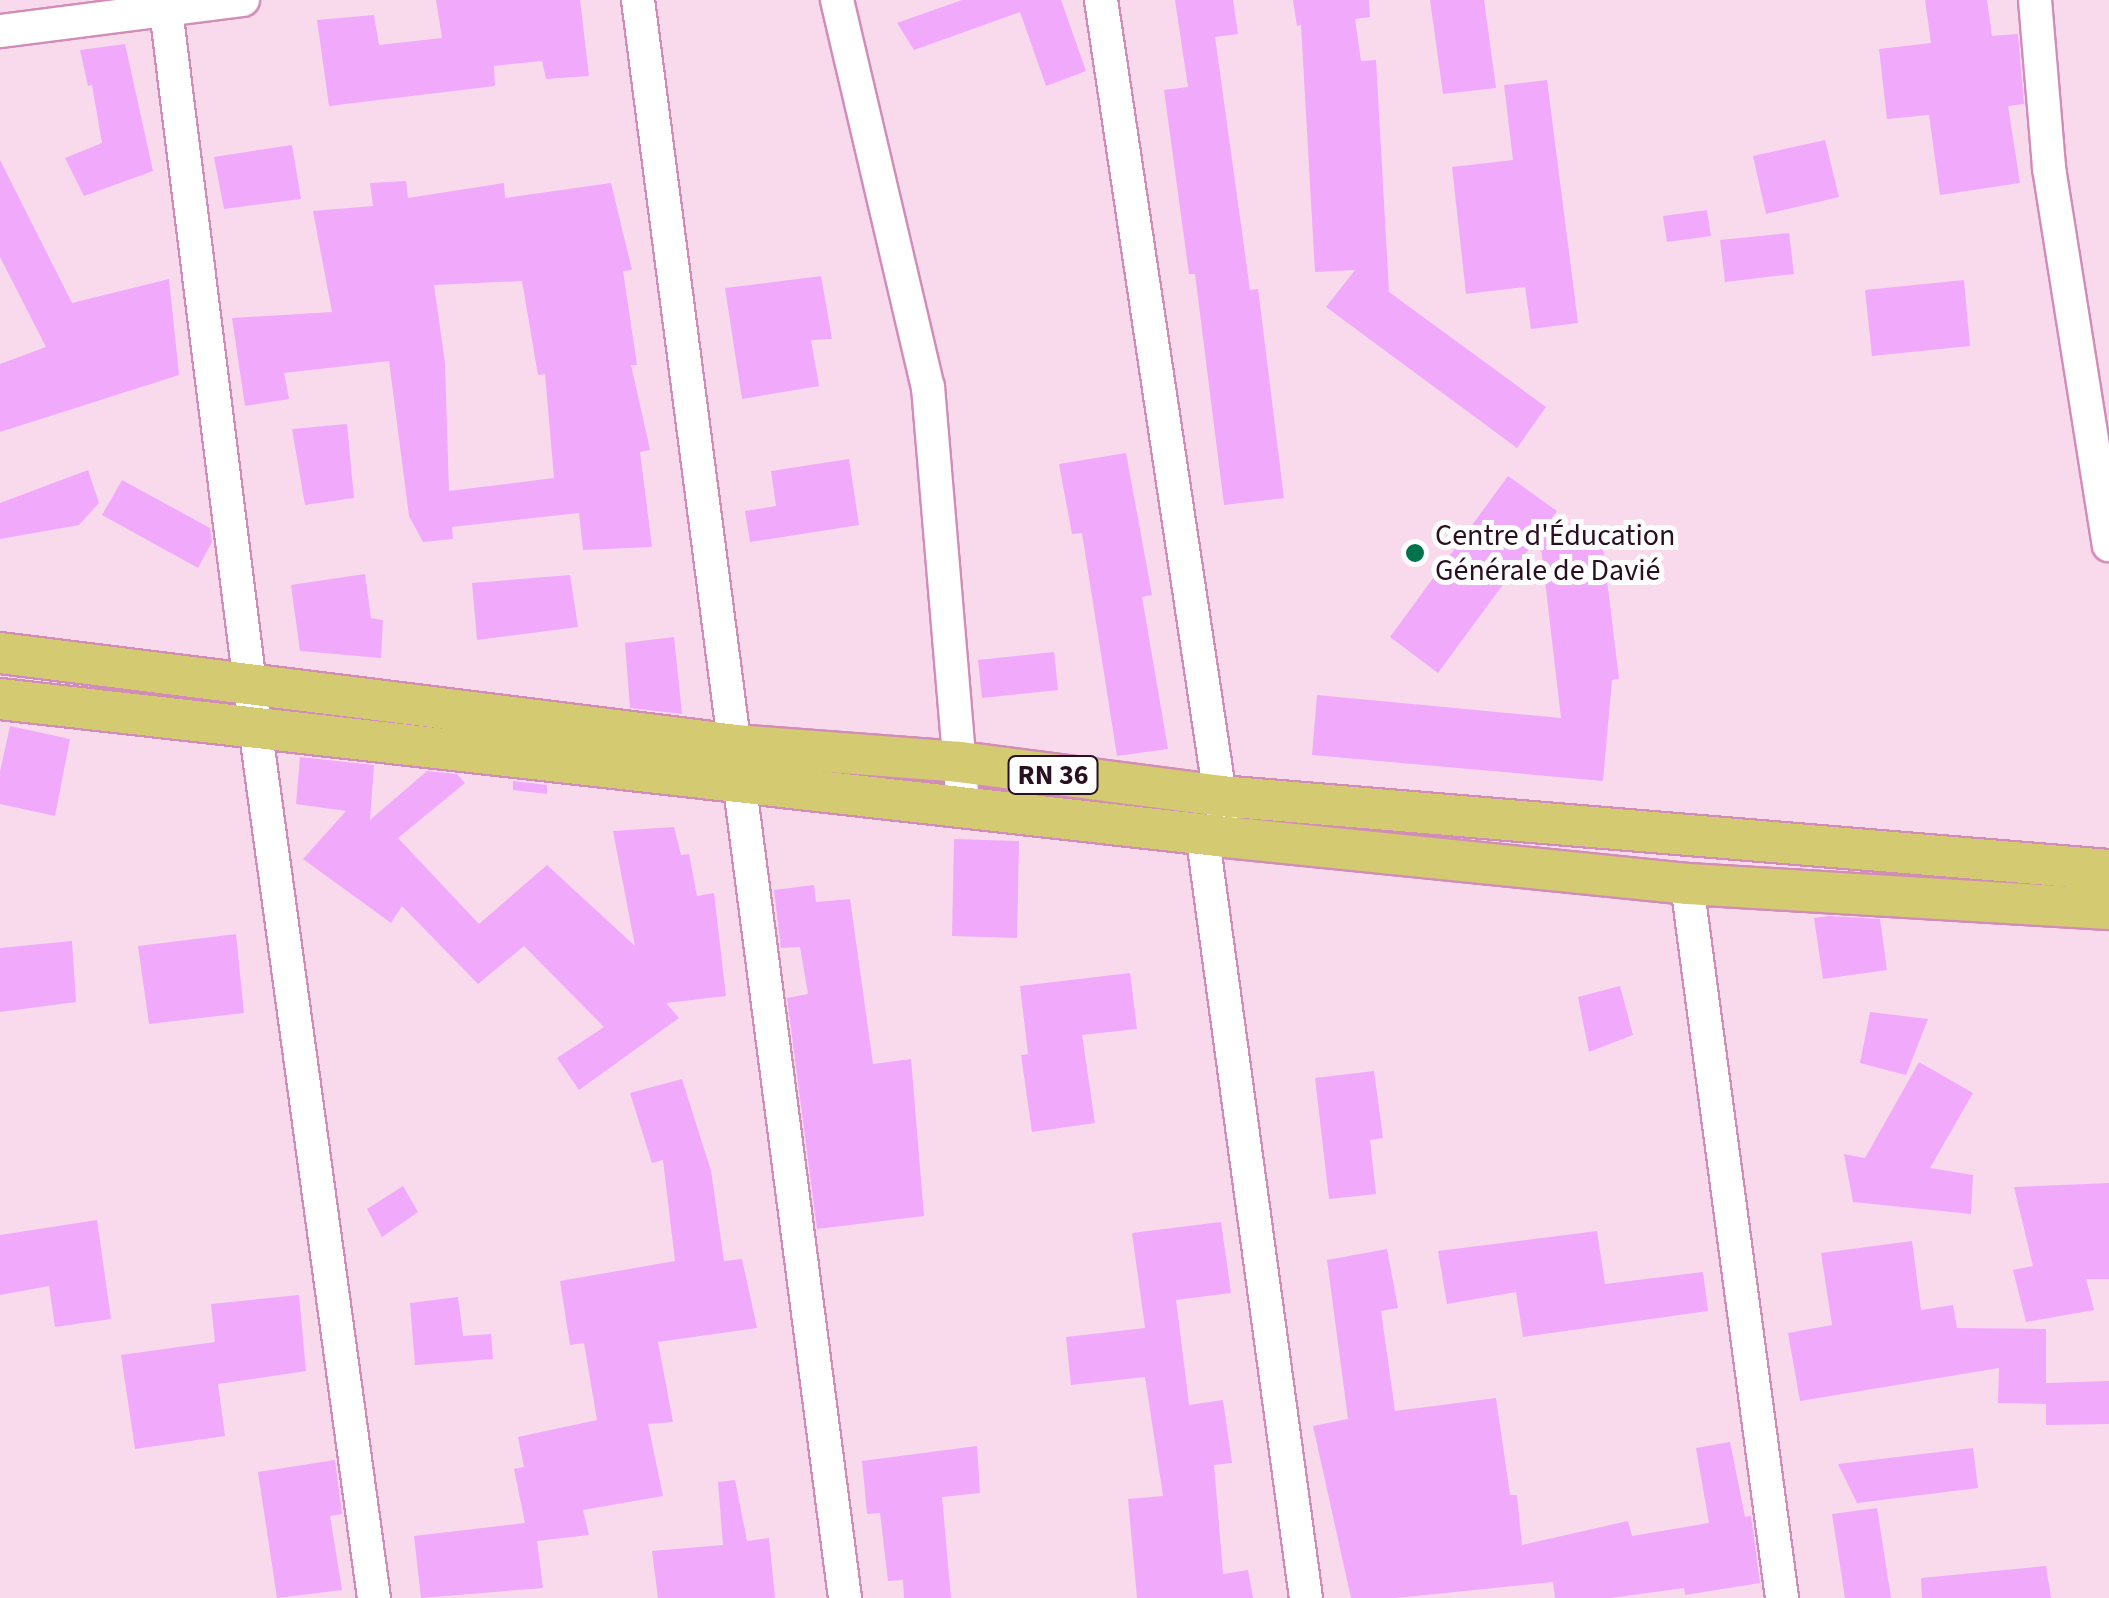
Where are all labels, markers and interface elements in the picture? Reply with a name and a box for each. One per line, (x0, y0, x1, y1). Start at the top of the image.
place label: Centre d'Éducation Générale de Davié (1435, 518, 1675, 588)
marker: Centre d'Éducation Générale de Davié (1404, 542, 1426, 564)
road number: RN 36 (1006, 752, 1100, 798)

